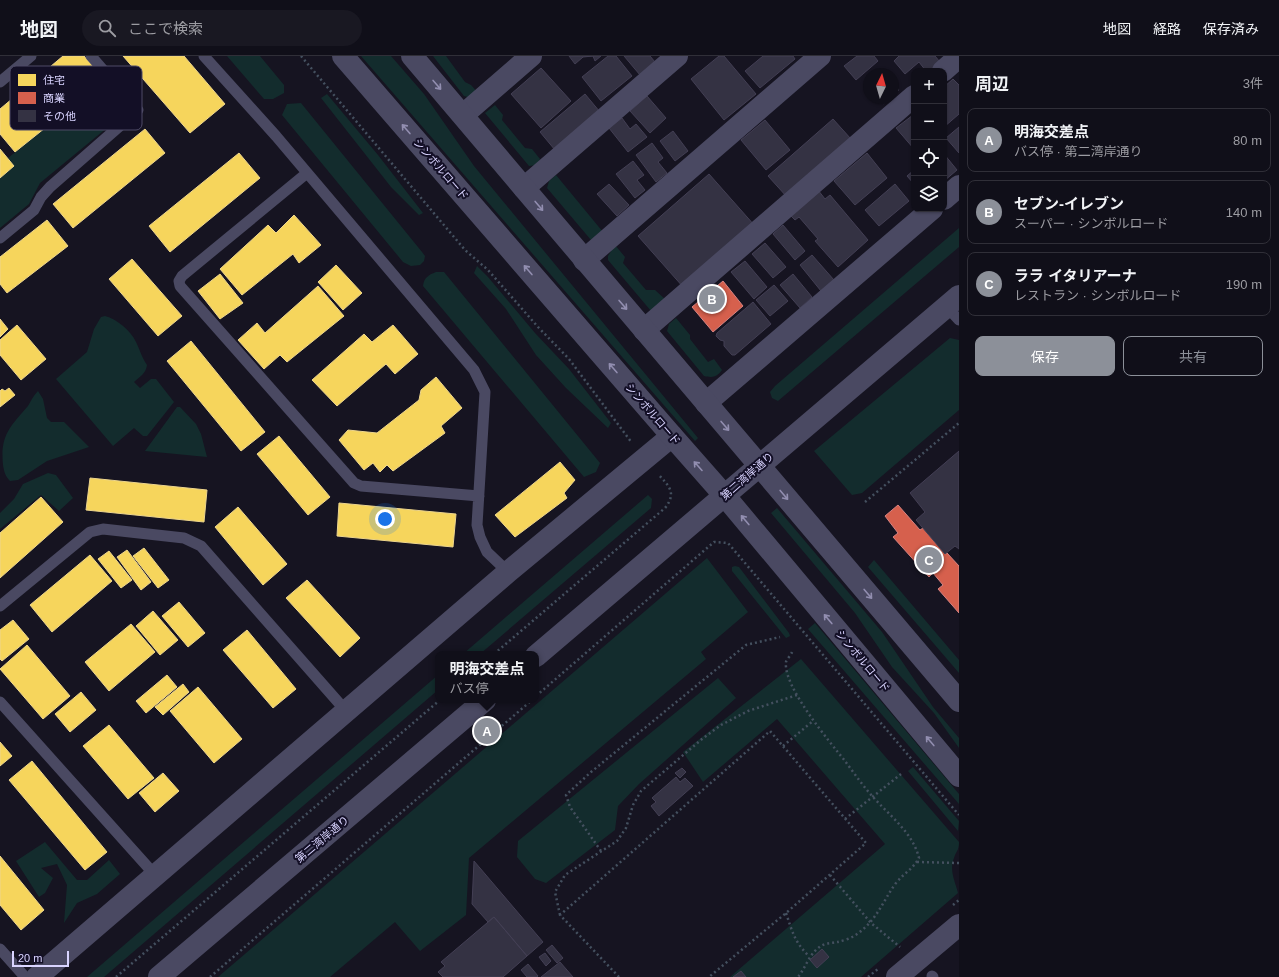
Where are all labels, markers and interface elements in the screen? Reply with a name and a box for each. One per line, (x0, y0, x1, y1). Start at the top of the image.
search box (82, 10, 362, 46)
icon: search (96, 17, 118, 39)
text: 地図 (20, 19, 58, 40)
text: ここで検索 (128, 20, 203, 37)
text: 地図 (1103, 21, 1131, 37)
text: 経路 (1153, 21, 1181, 37)
text: 保存済み (1203, 21, 1259, 37)
legend (10, 66, 142, 130)
north arrow (863, 68, 899, 104)
map controls (911, 68, 947, 212)
button: + (911, 68, 947, 104)
text: 住宅 (43, 74, 65, 86)
text: 周辺 (975, 75, 1009, 94)
text: 3件 (1243, 76, 1263, 91)
one-way arrow (433, 80, 442, 91)
text: 商業 (43, 92, 65, 104)
button: − (911, 104, 947, 140)
text: その他 (43, 110, 76, 122)
text: 明海交差点 (1014, 123, 1089, 140)
one-way arrow (402, 124, 411, 134)
text: A (984, 133, 994, 148)
text: 80 m (1233, 133, 1262, 148)
street label: シンボルロード (411, 136, 471, 202)
button: locate (911, 140, 947, 176)
text: バス停 · 第二湾岸通り (1014, 144, 1143, 159)
button: layers (911, 176, 947, 212)
text: セブン-イレブン (1014, 195, 1124, 212)
one-way arrow (534, 201, 543, 212)
text: B (984, 205, 994, 220)
text: 140 m (1226, 205, 1262, 220)
text: スーパー · シンボルロード (1014, 216, 1168, 231)
one-way arrow (523, 265, 533, 275)
text: ララ イタリアーナ (1014, 267, 1137, 284)
text: C (984, 277, 994, 292)
text: 190 m (1226, 277, 1262, 292)
pin: B (699, 284, 725, 314)
text: レストラン · シンボルロード (1014, 288, 1182, 303)
one-way arrow (619, 300, 628, 311)
button: 保存 (975, 336, 1115, 376)
button: 共有 (1123, 336, 1263, 376)
one-way arrow (608, 363, 617, 374)
street label: シンボルロード (623, 381, 683, 447)
one-way arrow (721, 421, 730, 431)
street label: 第二湾岸通り (718, 450, 776, 502)
one-way arrow (694, 461, 703, 472)
one-way arrow (780, 490, 789, 501)
your location (375, 509, 395, 529)
one-way arrow (740, 514, 749, 525)
pin: C (916, 545, 942, 575)
one-way arrow (864, 589, 873, 600)
one-way arrow (824, 614, 833, 625)
street label: シンボルロード (834, 628, 892, 694)
popup (435, 651, 539, 703)
text: 明海交差点 (449, 660, 525, 677)
text: バス停 (449, 681, 489, 696)
pin: A (474, 716, 500, 746)
one-way arrow (925, 735, 934, 746)
street label: 第二湾岸通り (293, 813, 351, 865)
scale bar (12, 949, 69, 968)
text: 20 m (18, 952, 42, 964)

